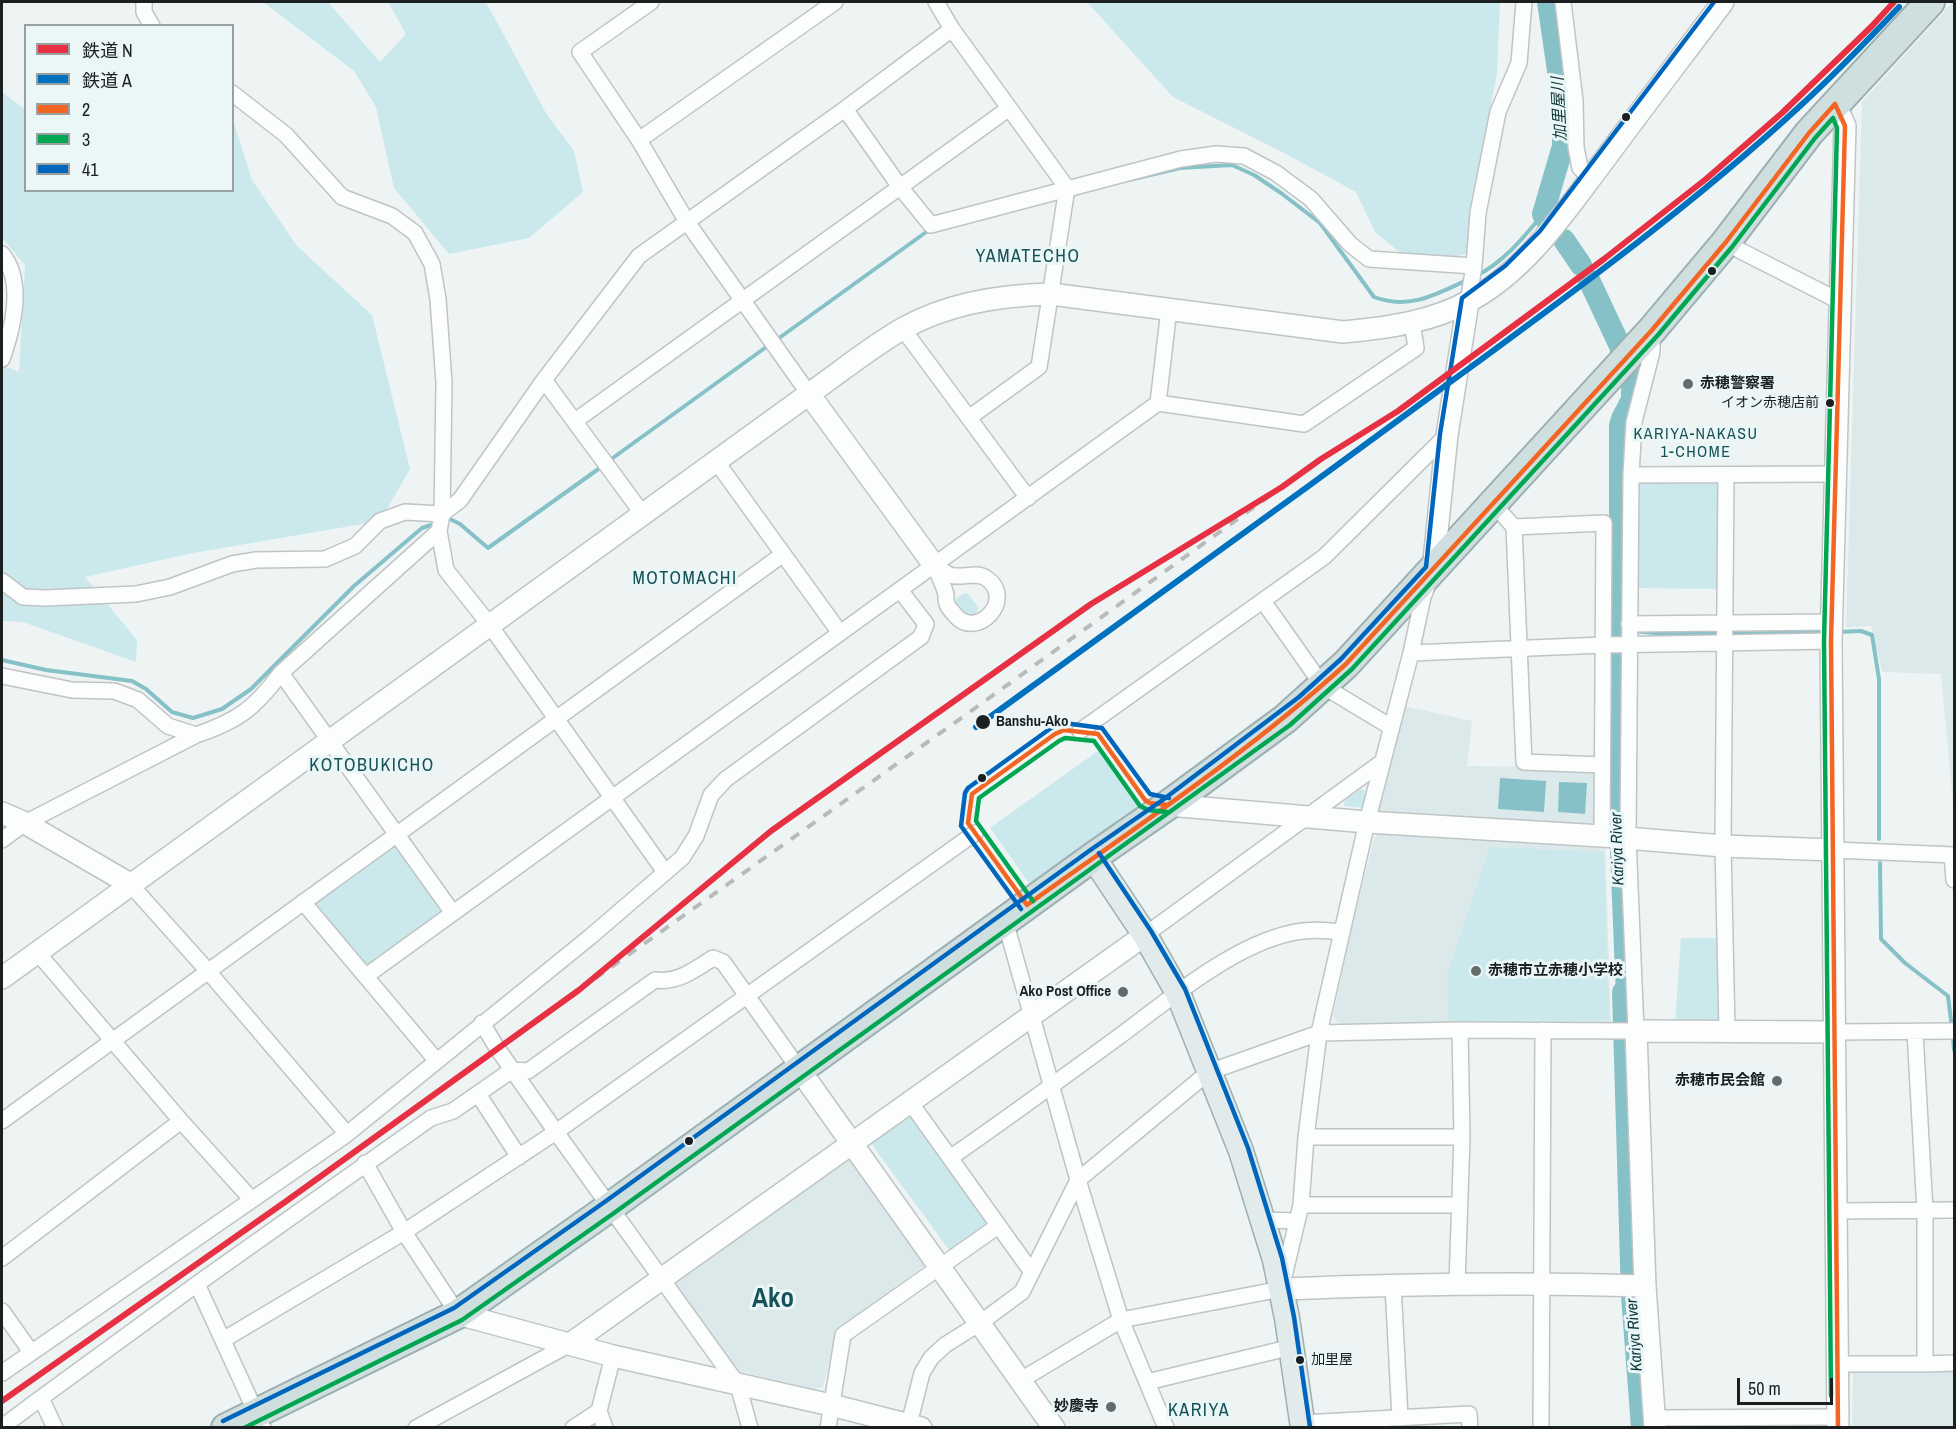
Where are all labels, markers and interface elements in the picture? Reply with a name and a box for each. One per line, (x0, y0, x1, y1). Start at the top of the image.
legend (24, 24, 234, 192)
text: 鉄道 N (82, 38, 133, 63)
text: 鉄道 A (82, 68, 132, 93)
water label: 加里屋川 (1549, 77, 1571, 141)
text: 2 (82, 97, 90, 122)
unlabelled marker (1620, 111, 1632, 123)
text: 3 (82, 127, 90, 152)
text: 41 (82, 157, 98, 182)
district label: YAMATECHO (976, 246, 1080, 268)
unlabelled marker (1706, 265, 1718, 277)
place label: 赤穂警察署 (1700, 375, 1775, 393)
marker: 赤穂警察署 (1681, 377, 1695, 391)
place label: イオン赤穂店前 (1721, 395, 1819, 411)
marker: イオン赤穂店前 (1824, 397, 1836, 409)
district label: KARIYA-NAKASU 1-CHOME (1634, 425, 1758, 463)
district label: MOTOMACHI (632, 568, 738, 590)
marker: Banshu-Ako (974, 713, 992, 731)
place label: Banshu-Ako (996, 713, 1068, 731)
district label: KOTOBUKICHO (309, 755, 435, 777)
unlabelled marker (976, 772, 988, 784)
water label: Kariya River (1607, 812, 1629, 886)
place label: 赤穂市立赤穂小学校 (1488, 962, 1623, 980)
marker: 赤穂市立赤穂小学校 (1469, 964, 1483, 978)
place label: Ako Post Office (1019, 983, 1111, 1001)
marker: Ako Post Office (1116, 985, 1130, 999)
place label: 赤穂市民会館 (1675, 1072, 1765, 1090)
marker: 赤穂市民会館 (1770, 1074, 1784, 1088)
unlabelled marker (683, 1135, 695, 1147)
district label: Ako (752, 1284, 794, 1316)
water label: Kariya River (1623, 1298, 1647, 1372)
place label: 加里屋 (1311, 1352, 1353, 1368)
marker: 加里屋 (1294, 1354, 1306, 1366)
scale bar (1740, 1366, 1836, 1404)
text: 50 m (1748, 1376, 1781, 1401)
place label: 妙慶寺 (1054, 1398, 1099, 1416)
marker: 妙慶寺 (1104, 1400, 1118, 1414)
district label: KARIYA (1168, 1400, 1230, 1422)

